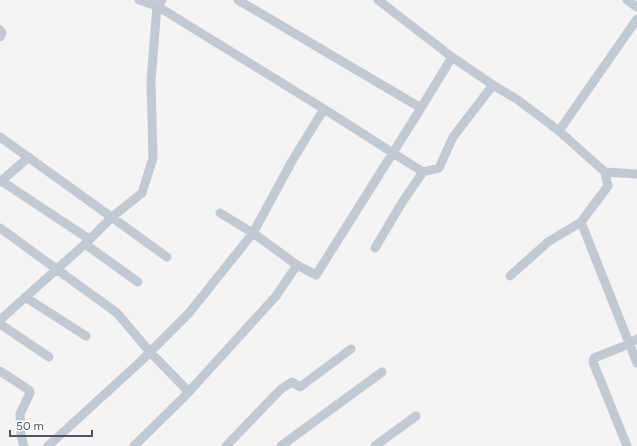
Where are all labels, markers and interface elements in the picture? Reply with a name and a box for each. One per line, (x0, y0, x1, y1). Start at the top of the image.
scale bar (10, 412, 92, 438)
text: 50 m (16, 419, 44, 433)

